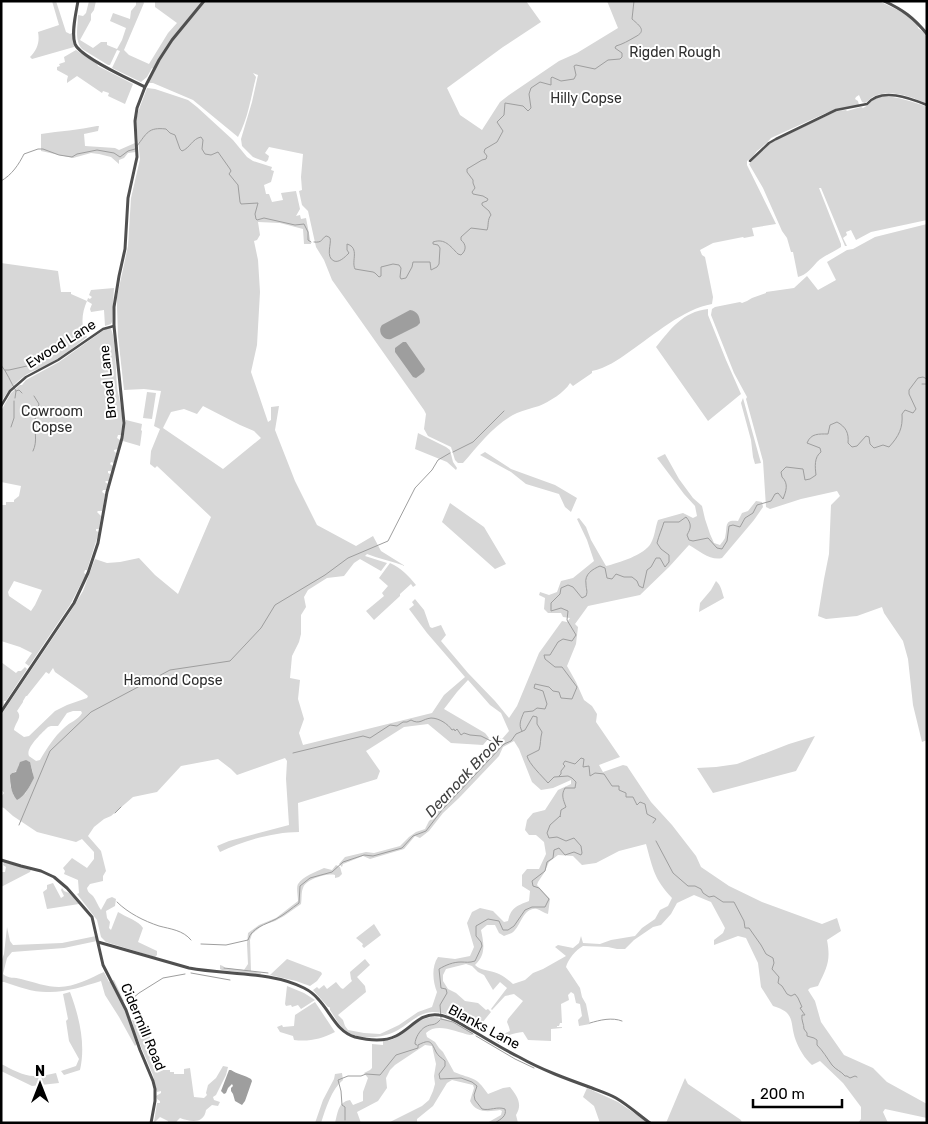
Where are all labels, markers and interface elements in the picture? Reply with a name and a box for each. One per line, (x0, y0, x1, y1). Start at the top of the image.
park label: Rigden Rough (629, 44, 721, 61)
park label: Hilly Copse (550, 90, 622, 107)
street label: Ewood Lane (23, 316, 99, 372)
street label: Broad Lane (96, 344, 120, 420)
park label: Cowroom Copse (21, 403, 83, 436)
park label: Hamond Copse (123, 672, 223, 689)
water label: Deanoak Brook (421, 731, 507, 821)
street label: Cidermill Road (117, 981, 169, 1073)
street label: Blanks Lane (445, 1001, 523, 1053)
north arrow (15, 1059, 65, 1109)
text: N (35, 1063, 45, 1080)
scale bar (753, 1076, 842, 1108)
text: 200 m (760, 1085, 805, 1103)

